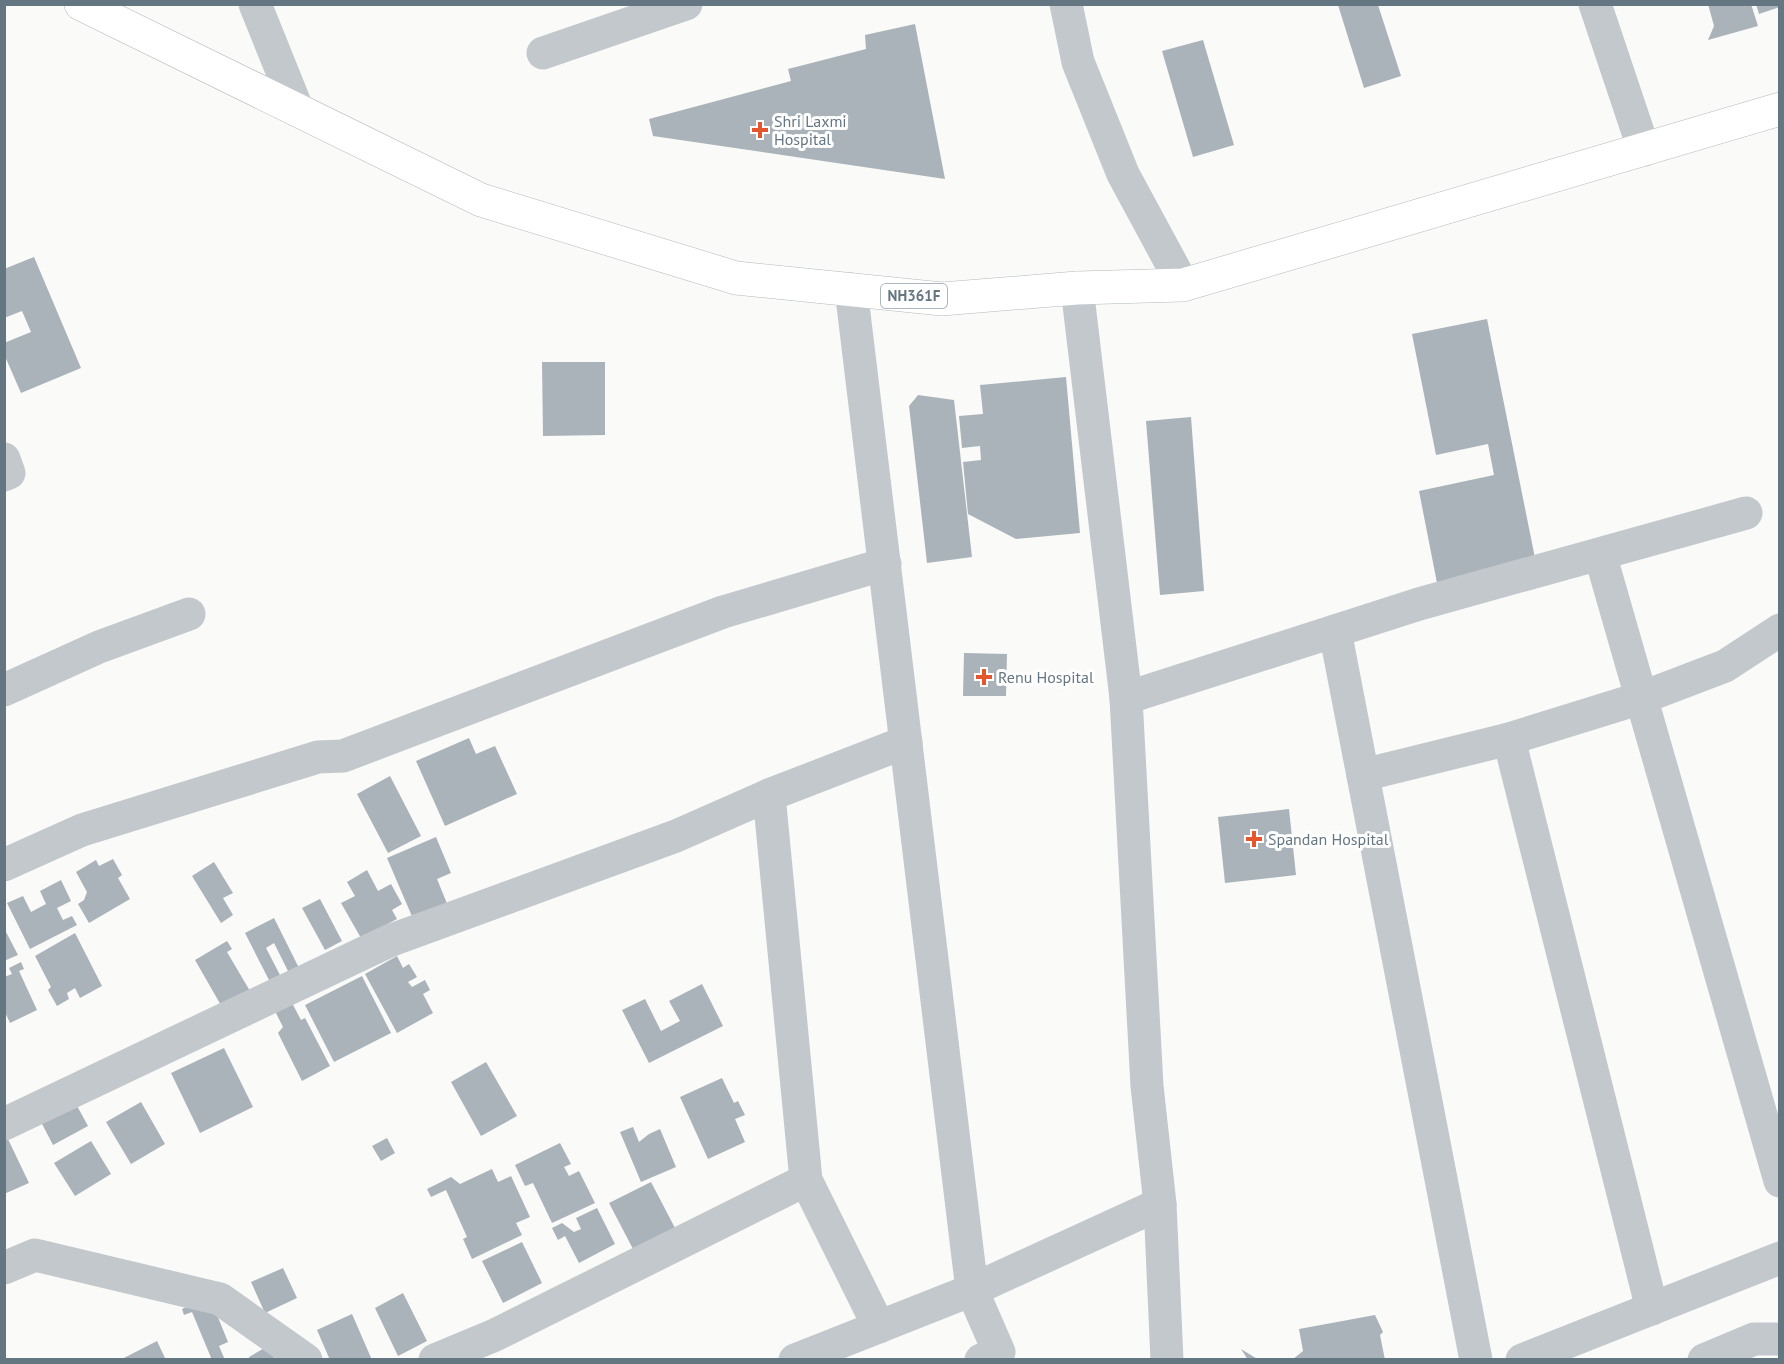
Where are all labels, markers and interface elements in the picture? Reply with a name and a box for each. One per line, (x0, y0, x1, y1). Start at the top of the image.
place label: Shri Laxmi Hospital (774, 111, 847, 149)
marker: Shri Laxmi Hospital (751, 121, 769, 139)
road number: NH361F (881, 284, 947, 308)
place label: Renu Hospital (998, 667, 1094, 687)
marker: Renu Hospital (975, 668, 993, 686)
place label: Spandan Hospital (1268, 829, 1389, 849)
marker: Spandan Hospital (1245, 830, 1263, 848)

